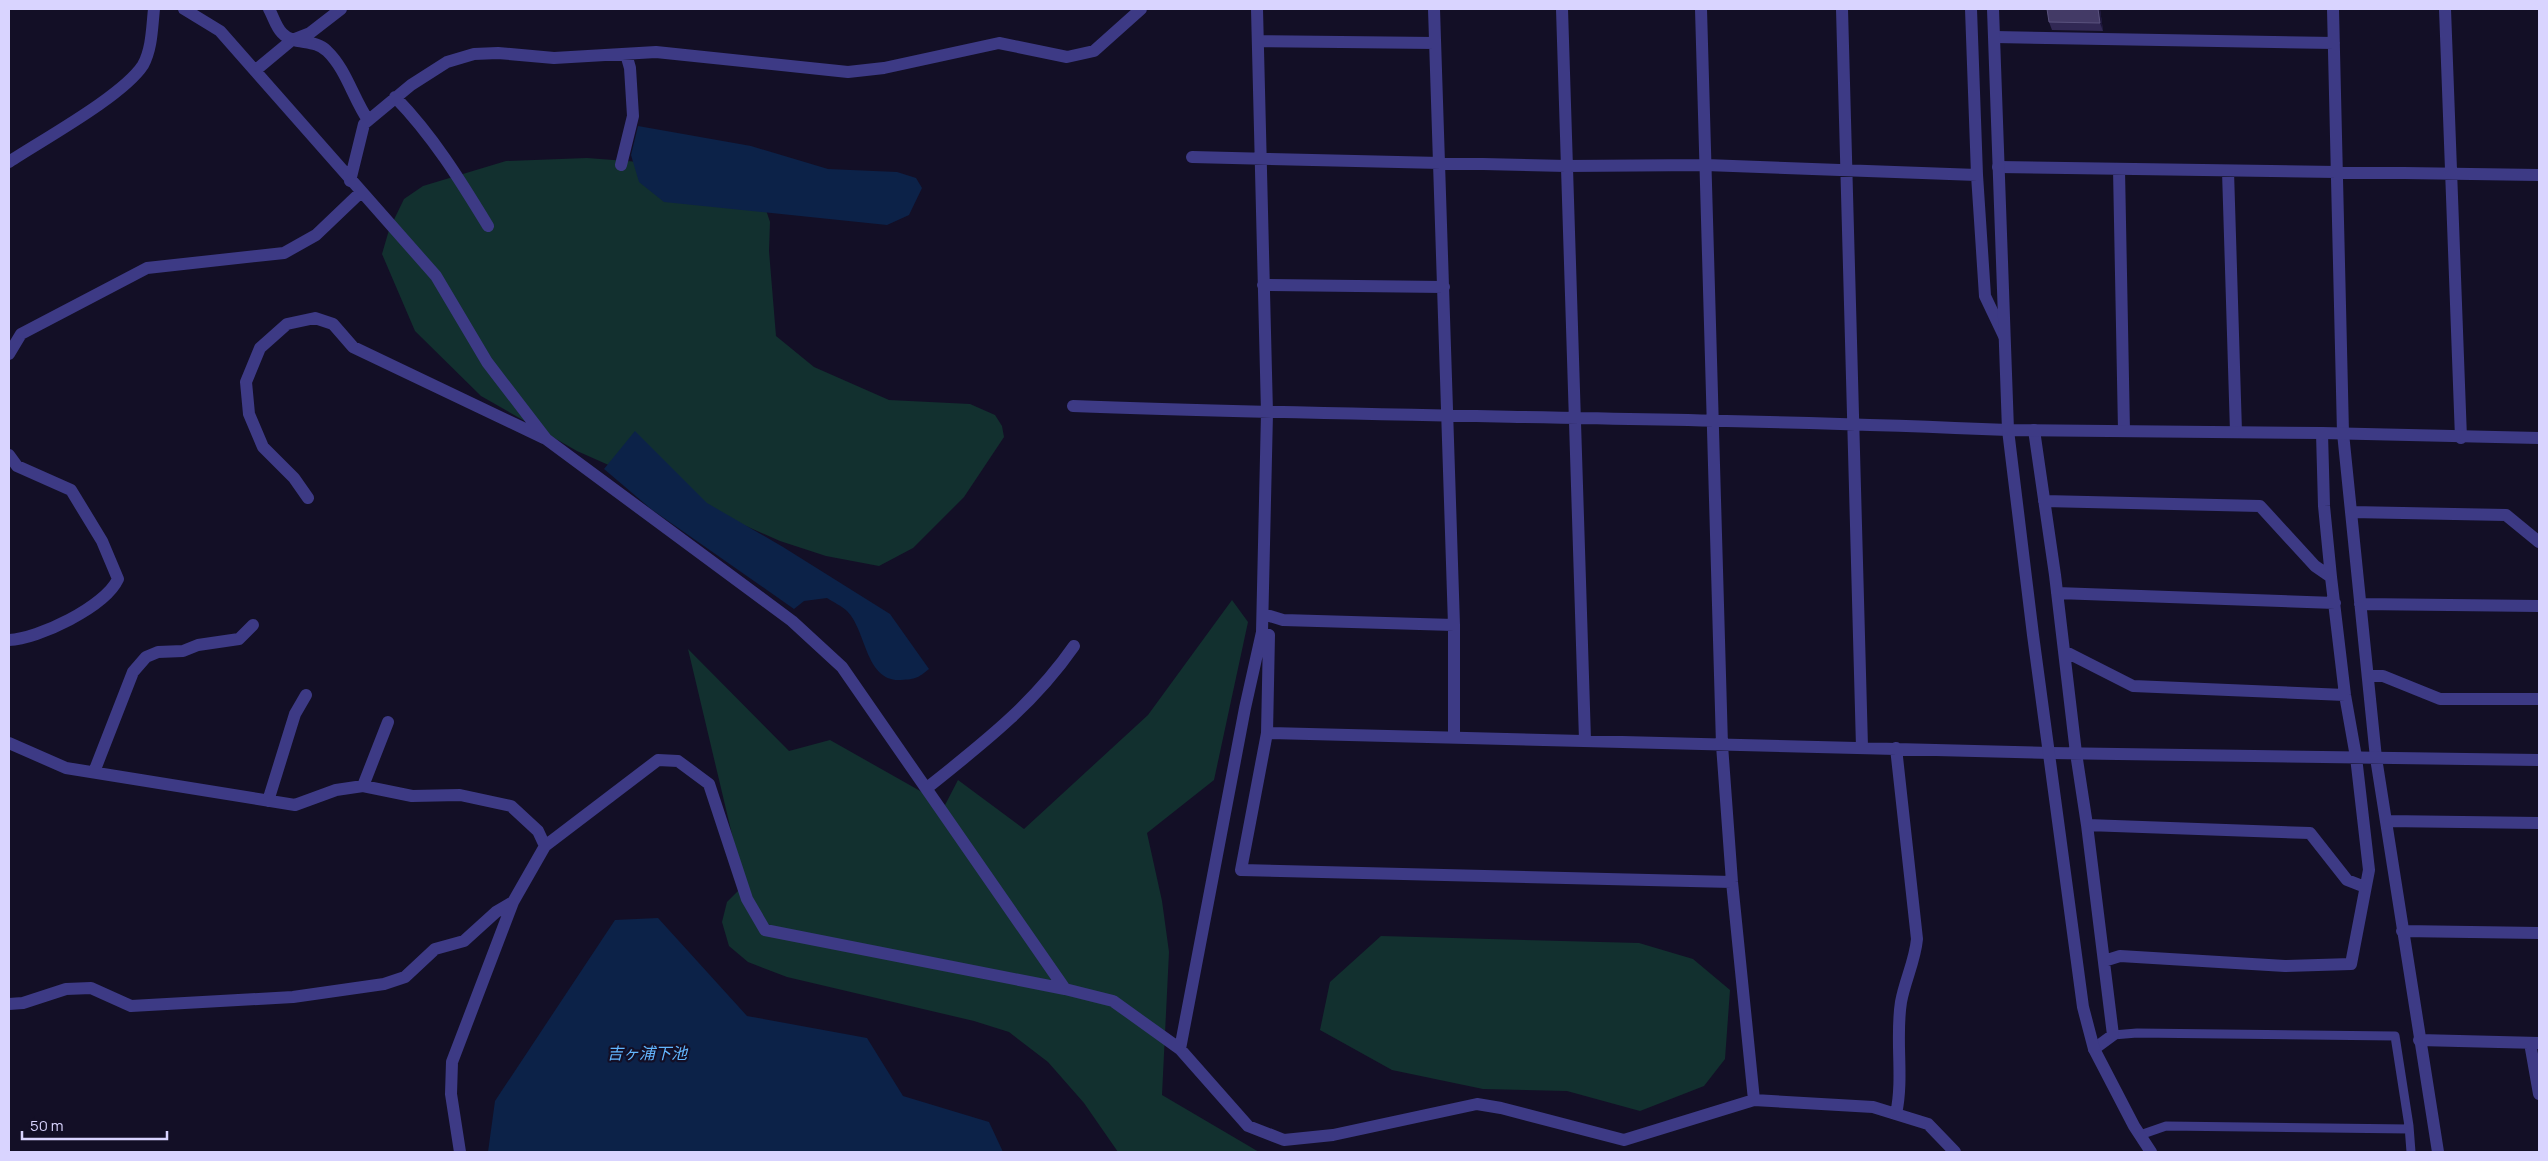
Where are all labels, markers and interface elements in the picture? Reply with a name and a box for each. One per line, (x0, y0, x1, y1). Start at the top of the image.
water label: 吉ヶ浦下池 (607, 1042, 689, 1064)
scale bar (22, 1108, 168, 1140)
text: 50 m (30, 1115, 64, 1136)

